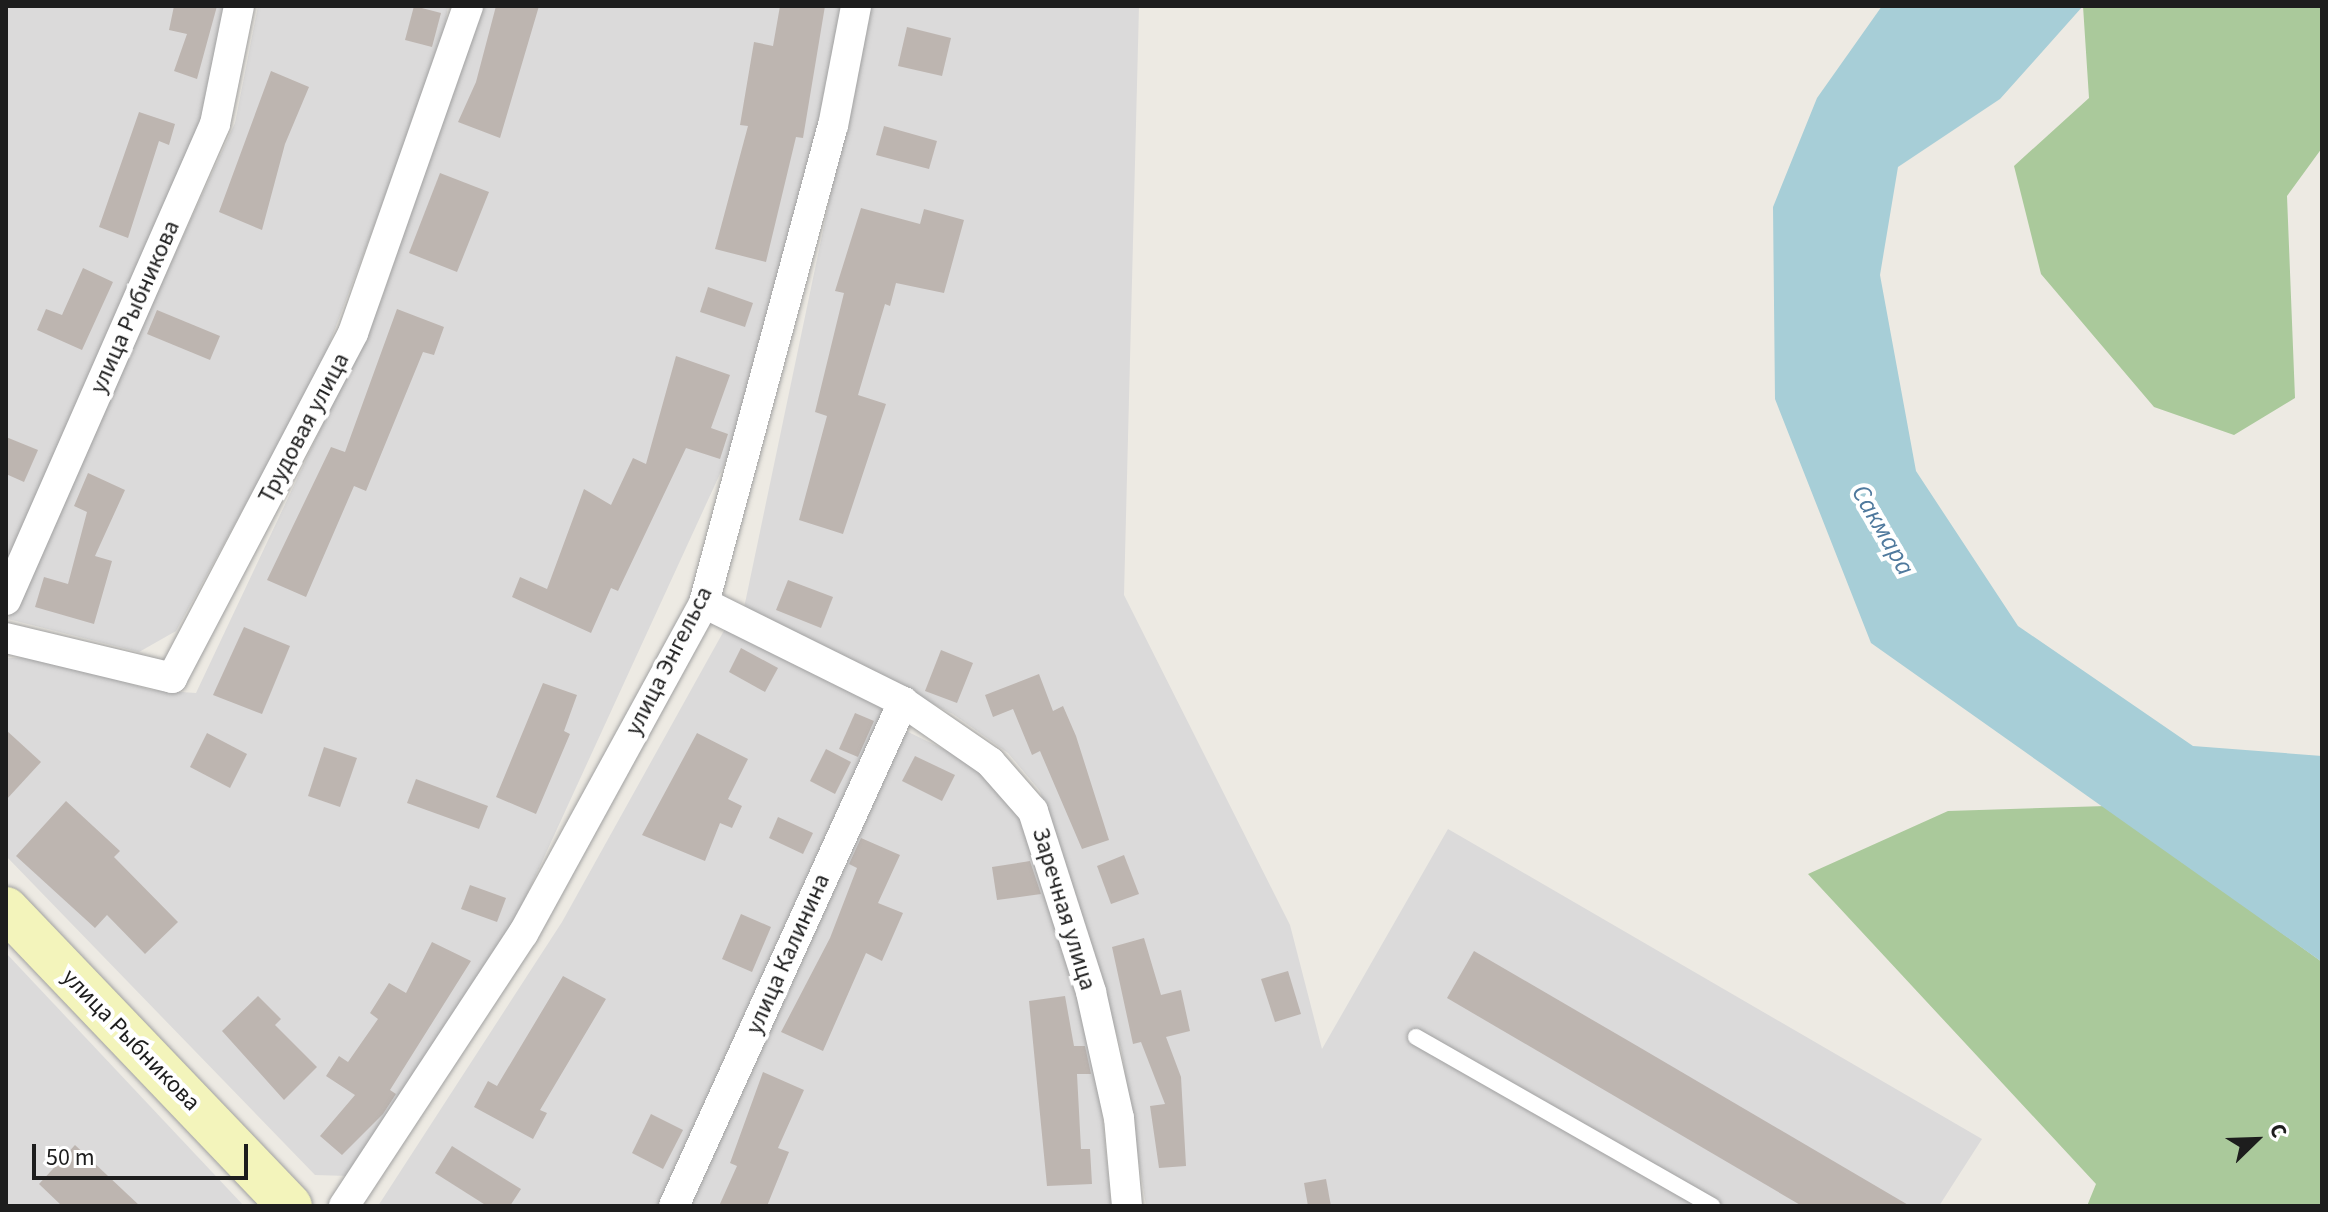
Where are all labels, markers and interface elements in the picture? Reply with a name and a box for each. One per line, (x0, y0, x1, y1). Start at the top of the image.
street label: улица Рыбникова (84, 216, 186, 398)
street label: Трудовая улица (252, 348, 356, 508)
water label: Сакмара (1845, 479, 1921, 581)
street label: улица Энгельса (619, 582, 719, 740)
street label: Заречная улица (1026, 824, 1102, 994)
street label: улица Калинина (740, 869, 836, 1039)
street label: улица Рыбникова (56, 963, 206, 1117)
north arrow (2216, 1100, 2296, 1180)
text: С (2261, 1118, 2295, 1143)
scale bar (36, 1128, 252, 1178)
text: 50 m (46, 1140, 95, 1175)

